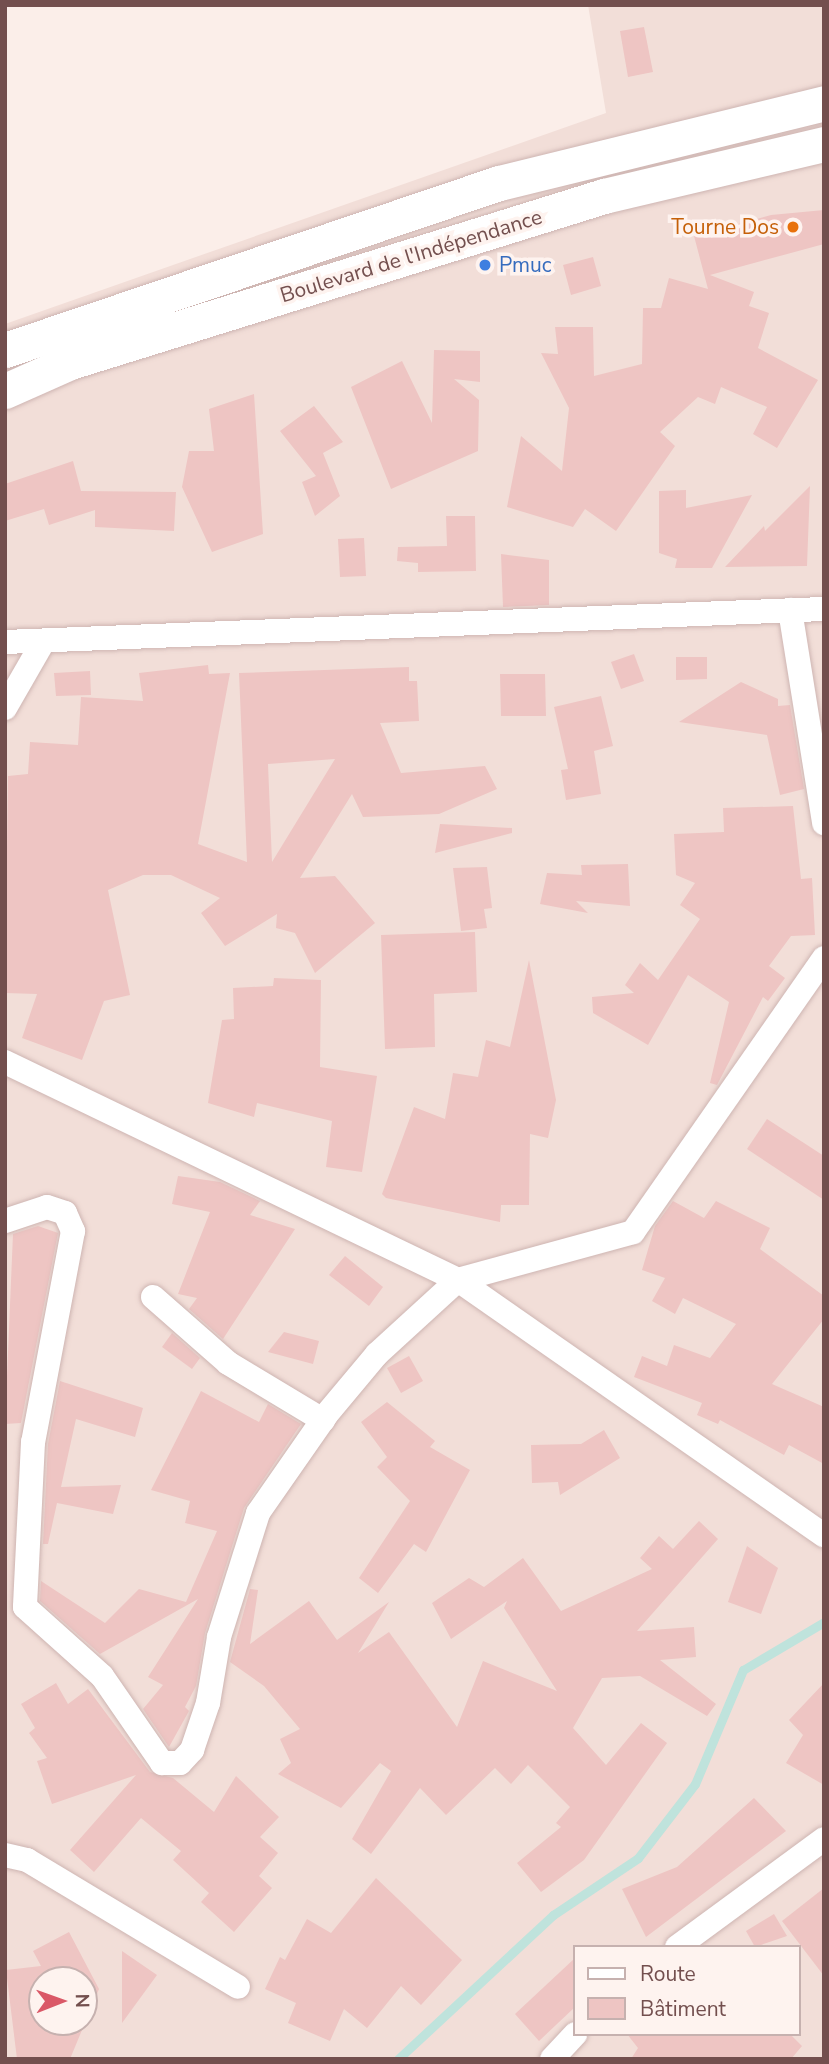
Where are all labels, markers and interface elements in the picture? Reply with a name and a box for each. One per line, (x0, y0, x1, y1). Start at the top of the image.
street label: Boulevard de l'Indépendance (277, 204, 545, 308)
place label: Tourne Dos (671, 214, 779, 240)
marker: Tourne Dos (785, 219, 801, 235)
place label: Pmuc (499, 252, 552, 278)
marker: Pmuc (477, 257, 493, 273)
legend (574, 1945, 801, 2036)
text: Route (640, 1960, 696, 1988)
north arrow (28, 1966, 98, 2036)
text: N (69, 1993, 95, 2008)
text: Bâtiment (640, 1995, 726, 2023)

